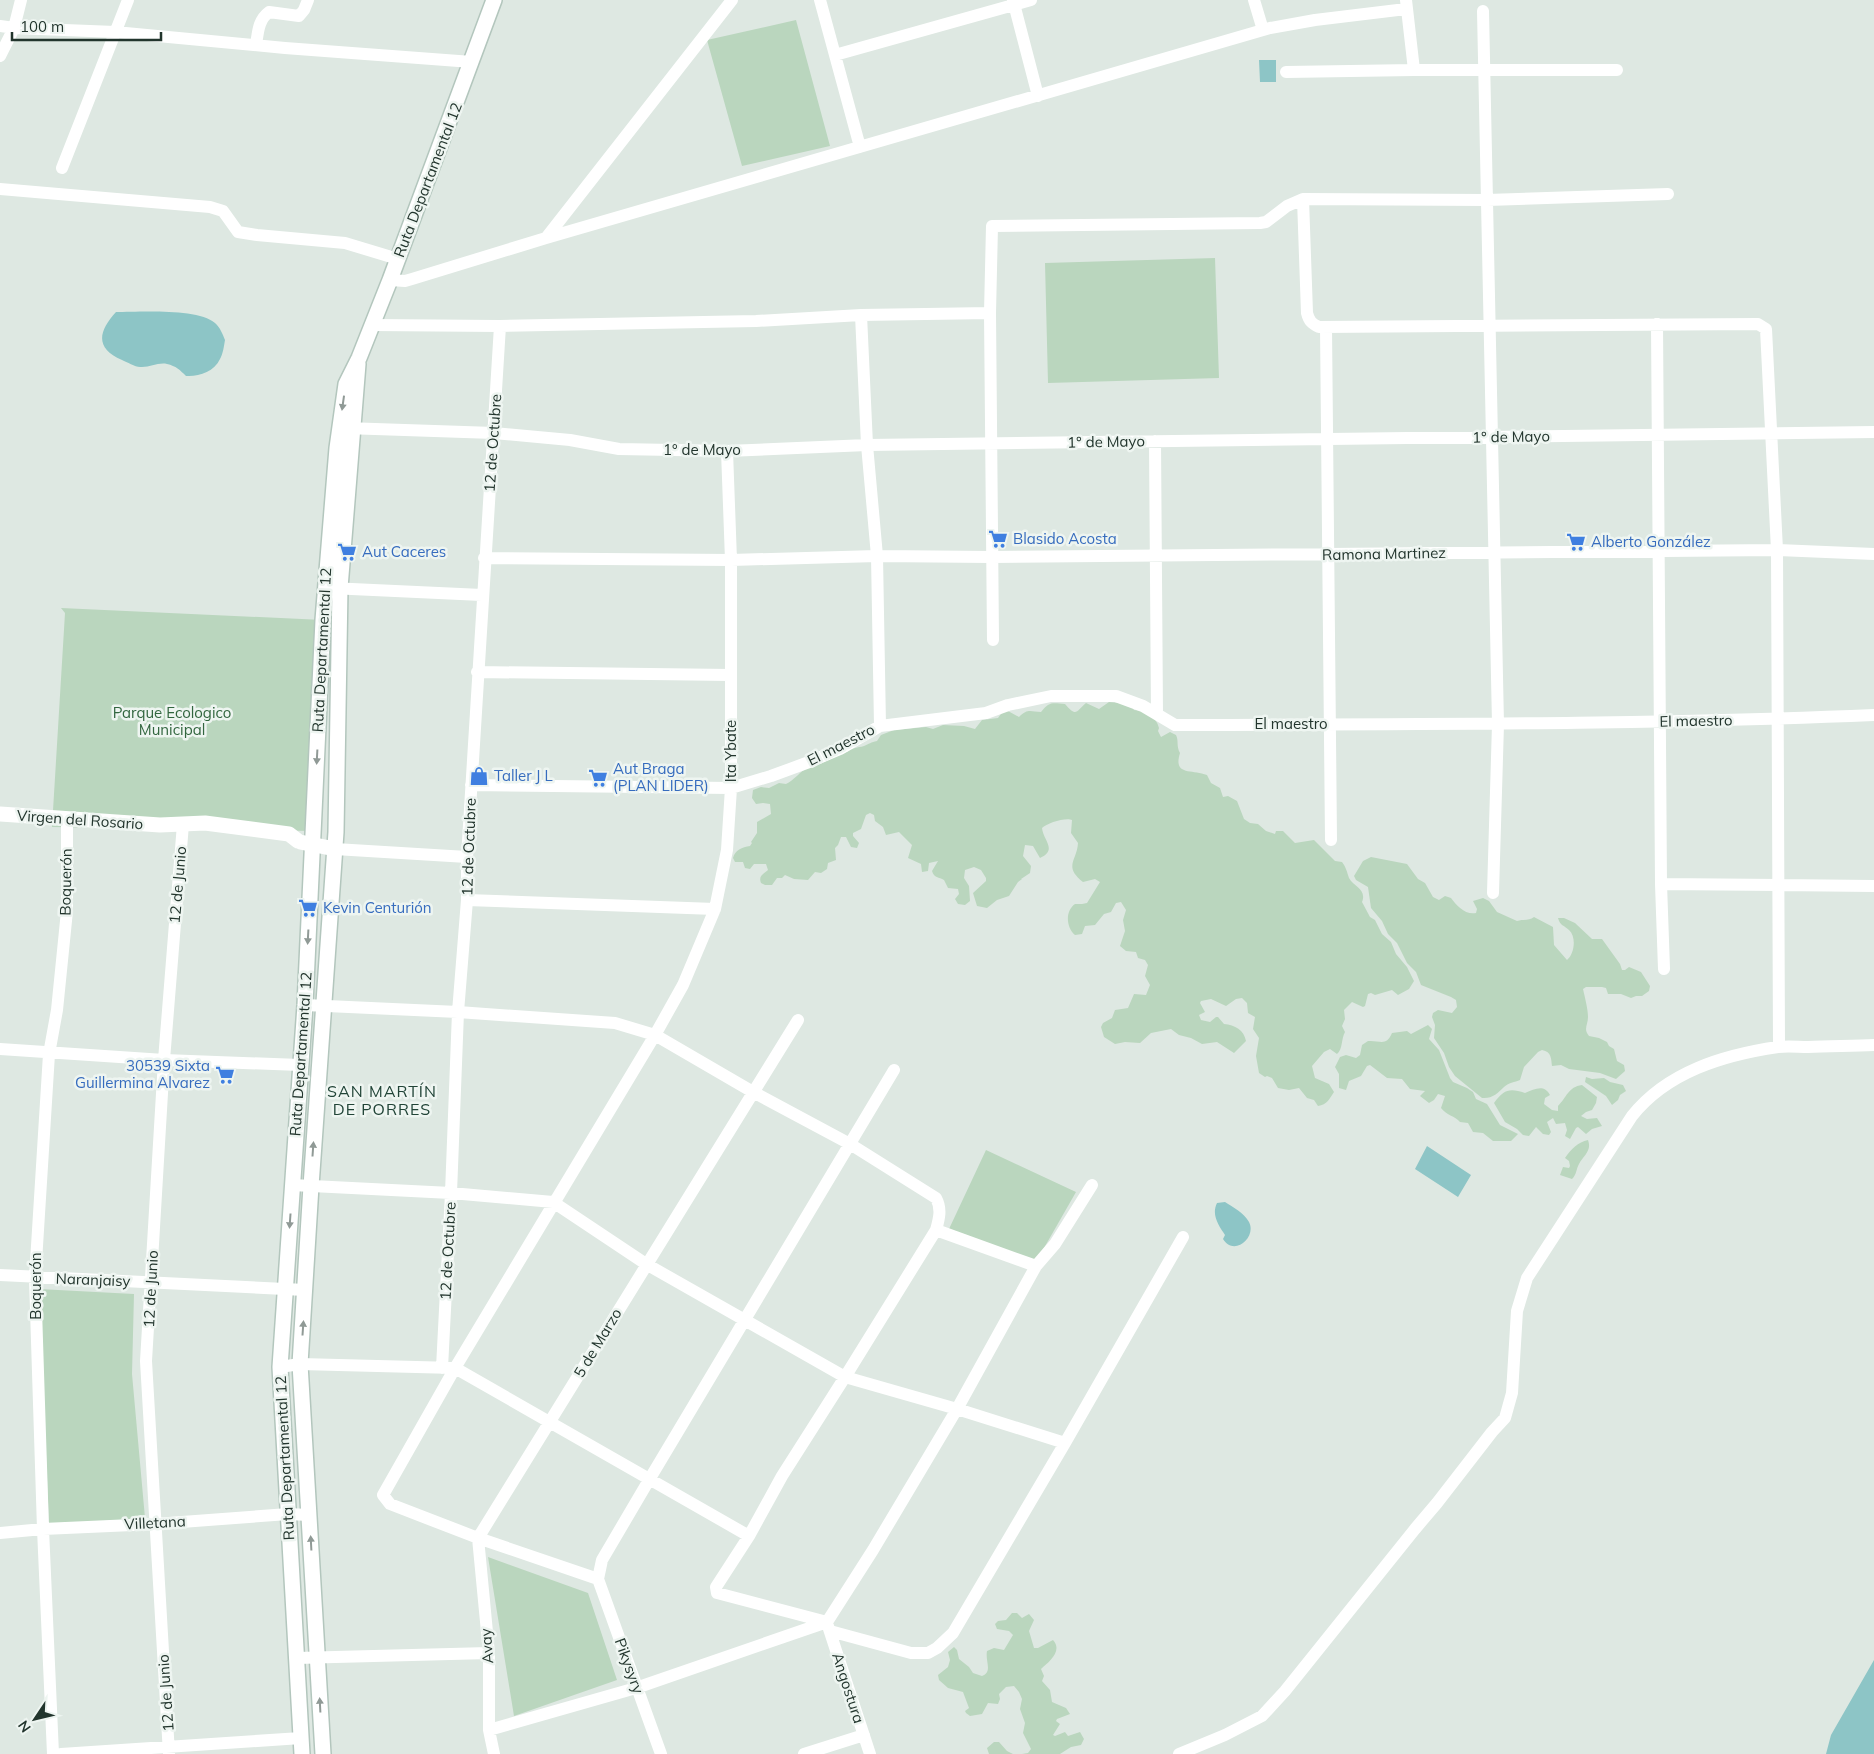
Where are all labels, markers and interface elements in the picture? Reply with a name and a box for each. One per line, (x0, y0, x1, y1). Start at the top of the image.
scale bar (12, 10, 161, 42)
text: 100 m (20, 17, 64, 36)
street label: Ruta Departamental 12 (389, 100, 466, 260)
street label: 12 de Octubre (480, 393, 505, 493)
one-way arrow (339, 396, 347, 412)
street label: 1° de Mayo (1472, 426, 1550, 447)
street label: 1° de Mayo (1067, 431, 1145, 452)
street label: 1° de Mayo (663, 440, 741, 459)
supermarket icon: Blasido Acosta (987, 528, 1009, 550)
place label: Blasido Acosta (1013, 529, 1117, 548)
supermarket icon: Alberto González (1565, 531, 1587, 553)
place label: Alberto González (1591, 532, 1711, 551)
supermarket icon: Aut Caceres (336, 541, 358, 563)
place label: Aut Caceres (362, 542, 446, 561)
street label: Ramona Martinez (1322, 543, 1446, 564)
street label: Ruta Departamental 12 (308, 567, 335, 733)
park label: Parque Ecologico Municipal (113, 703, 231, 739)
street label: El maestro (1659, 710, 1733, 731)
street label: El maestro (1254, 714, 1328, 733)
street label: El maestro (804, 719, 878, 770)
street label: Ita Ybate (721, 720, 740, 782)
one-way arrow (312, 750, 320, 766)
place label: Aut Braga (PLAN LIDER) (613, 759, 709, 795)
shop icon: Taller J L (468, 765, 490, 787)
place label: Taller J L (494, 766, 553, 785)
supermarket icon: Aut Braga (PLAN LIDER) (587, 767, 609, 789)
street label: 12 de Octubre (457, 797, 480, 896)
street label: Virgen del Rosario (16, 806, 144, 833)
street label: 12 de Junio (165, 846, 190, 924)
street label: Boquerón (55, 848, 76, 916)
supermarket icon: Kevin Centurión (297, 897, 319, 919)
place label: Kevin Centurión (323, 898, 432, 917)
one-way arrow (304, 929, 312, 945)
street label: Ruta Departamental 12 (285, 971, 316, 1137)
place label: 30539 Sixta Guillermina Alvarez (75, 1056, 210, 1092)
supermarket icon: 30539 Sixta Guillermina Alvarez (214, 1064, 236, 1086)
district label: SAN MARTÍN DE PORRES (327, 1081, 437, 1119)
one-way arrow (310, 1140, 318, 1156)
street label: 12 de Octubre (435, 1201, 460, 1301)
one-way arrow (285, 1214, 293, 1230)
street label: 12 de Junio (139, 1250, 162, 1328)
street label: Boquerón (26, 1252, 45, 1320)
street label: Naranjaisy (55, 1269, 131, 1290)
street label: 5 de Marzo (569, 1305, 626, 1381)
one-way arrow (299, 1320, 307, 1336)
street label: Ruta Departamental 12 (271, 1375, 298, 1541)
street label: Villetana (124, 1511, 186, 1534)
one-way arrow (306, 1535, 314, 1551)
street label: Avay (476, 1628, 497, 1664)
street label: Pikysyry (611, 1635, 648, 1696)
street label: Angostura (828, 1650, 869, 1726)
street label: 12 de Junio (153, 1654, 178, 1732)
north arrow (10, 1694, 60, 1744)
one-way arrow (316, 1697, 324, 1713)
text: N (14, 1717, 35, 1736)

